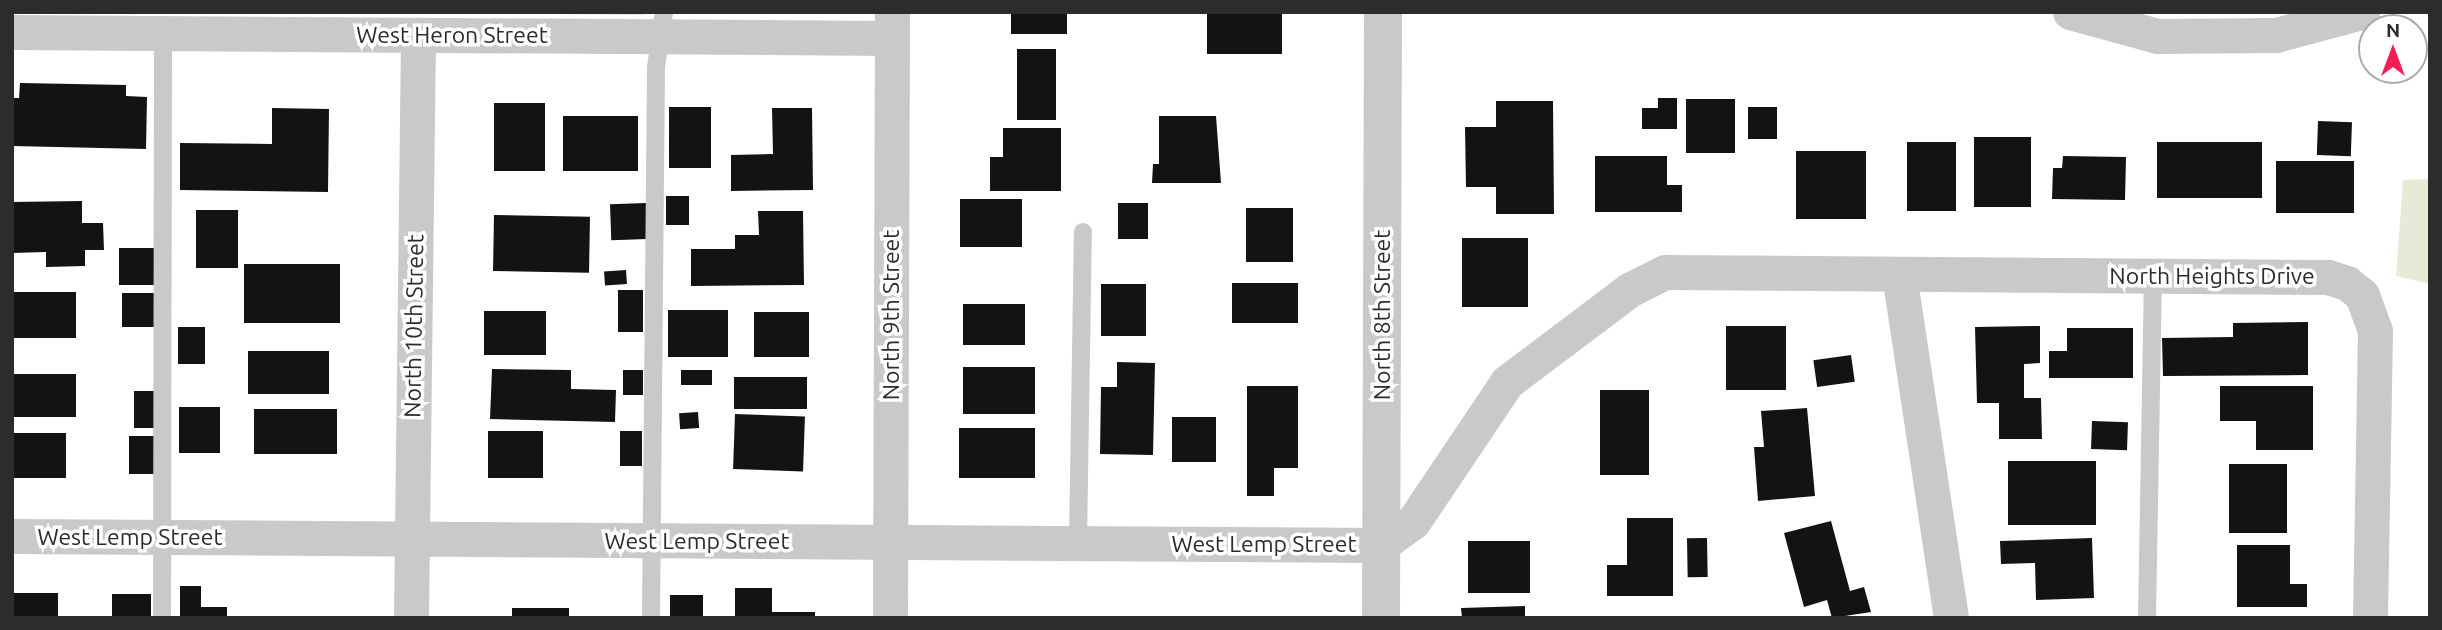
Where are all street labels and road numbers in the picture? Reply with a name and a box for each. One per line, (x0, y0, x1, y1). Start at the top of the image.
street label: West Heron Street (356, 21, 548, 49)
street label: North 9th Street (877, 230, 905, 400)
street label: North 8th Street (1368, 230, 1396, 400)
street label: North 10th Street (399, 234, 429, 418)
street label: North Heights Drive (2109, 262, 2315, 290)
street label: West Lemp Street (37, 523, 223, 551)
street label: West Lemp Street (604, 527, 790, 555)
street label: West Lemp Street (1171, 530, 1357, 558)

